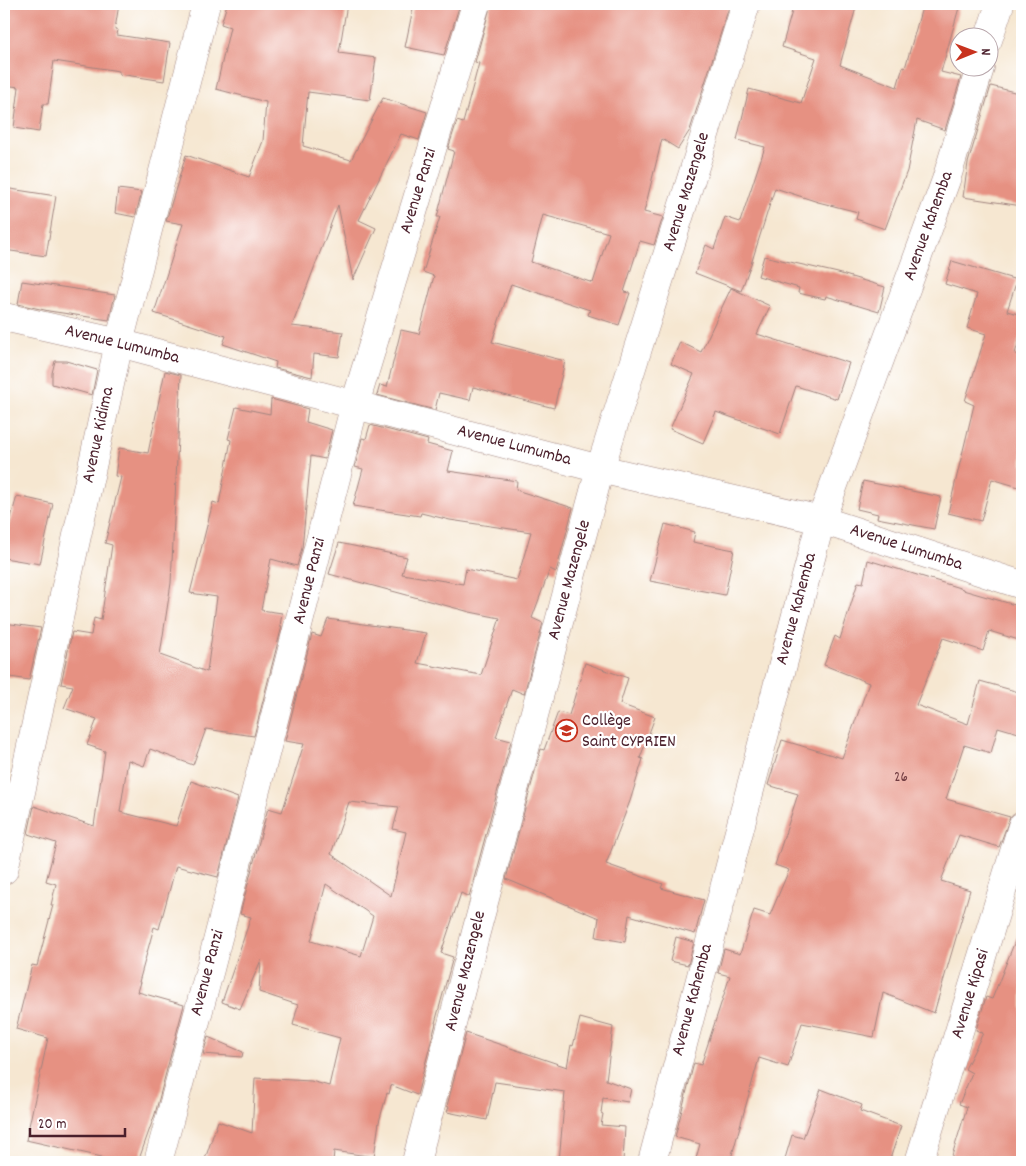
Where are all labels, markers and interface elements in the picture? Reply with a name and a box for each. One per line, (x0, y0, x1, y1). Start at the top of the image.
north arrow (948, 28, 998, 78)
text: N (975, 48, 995, 56)
street label: Avenue Mazengele (657, 129, 717, 255)
street label: Avenue Panzi (394, 145, 444, 237)
street label: Avenue Kahemba (898, 167, 961, 284)
street label: Avenue Lumumba (62, 319, 182, 371)
street label: Avenue Kidima (77, 384, 121, 485)
street label: Avenue Lumumba (454, 419, 574, 473)
street label: Avenue Mazengele (542, 517, 598, 643)
street label: Avenue Lumumba (846, 518, 966, 578)
street label: Avenue Panzi (287, 535, 333, 627)
street label: Avenue Kahemba (770, 550, 824, 668)
place label: Collège Saint CYPRIEN (582, 709, 676, 755)
school or university icon: Collège Saint CYPRIEN (554, 719, 578, 743)
house number: 26 (894, 767, 908, 789)
street label: Avenue Mazengele (439, 908, 493, 1034)
street label: Avenue Panzi (184, 927, 232, 1019)
street label: Avenue Kahemba (666, 941, 720, 1059)
street label: Avenue Kipasi (946, 946, 996, 1042)
scale bar (30, 1106, 125, 1138)
text: 20 m (38, 1114, 66, 1136)

